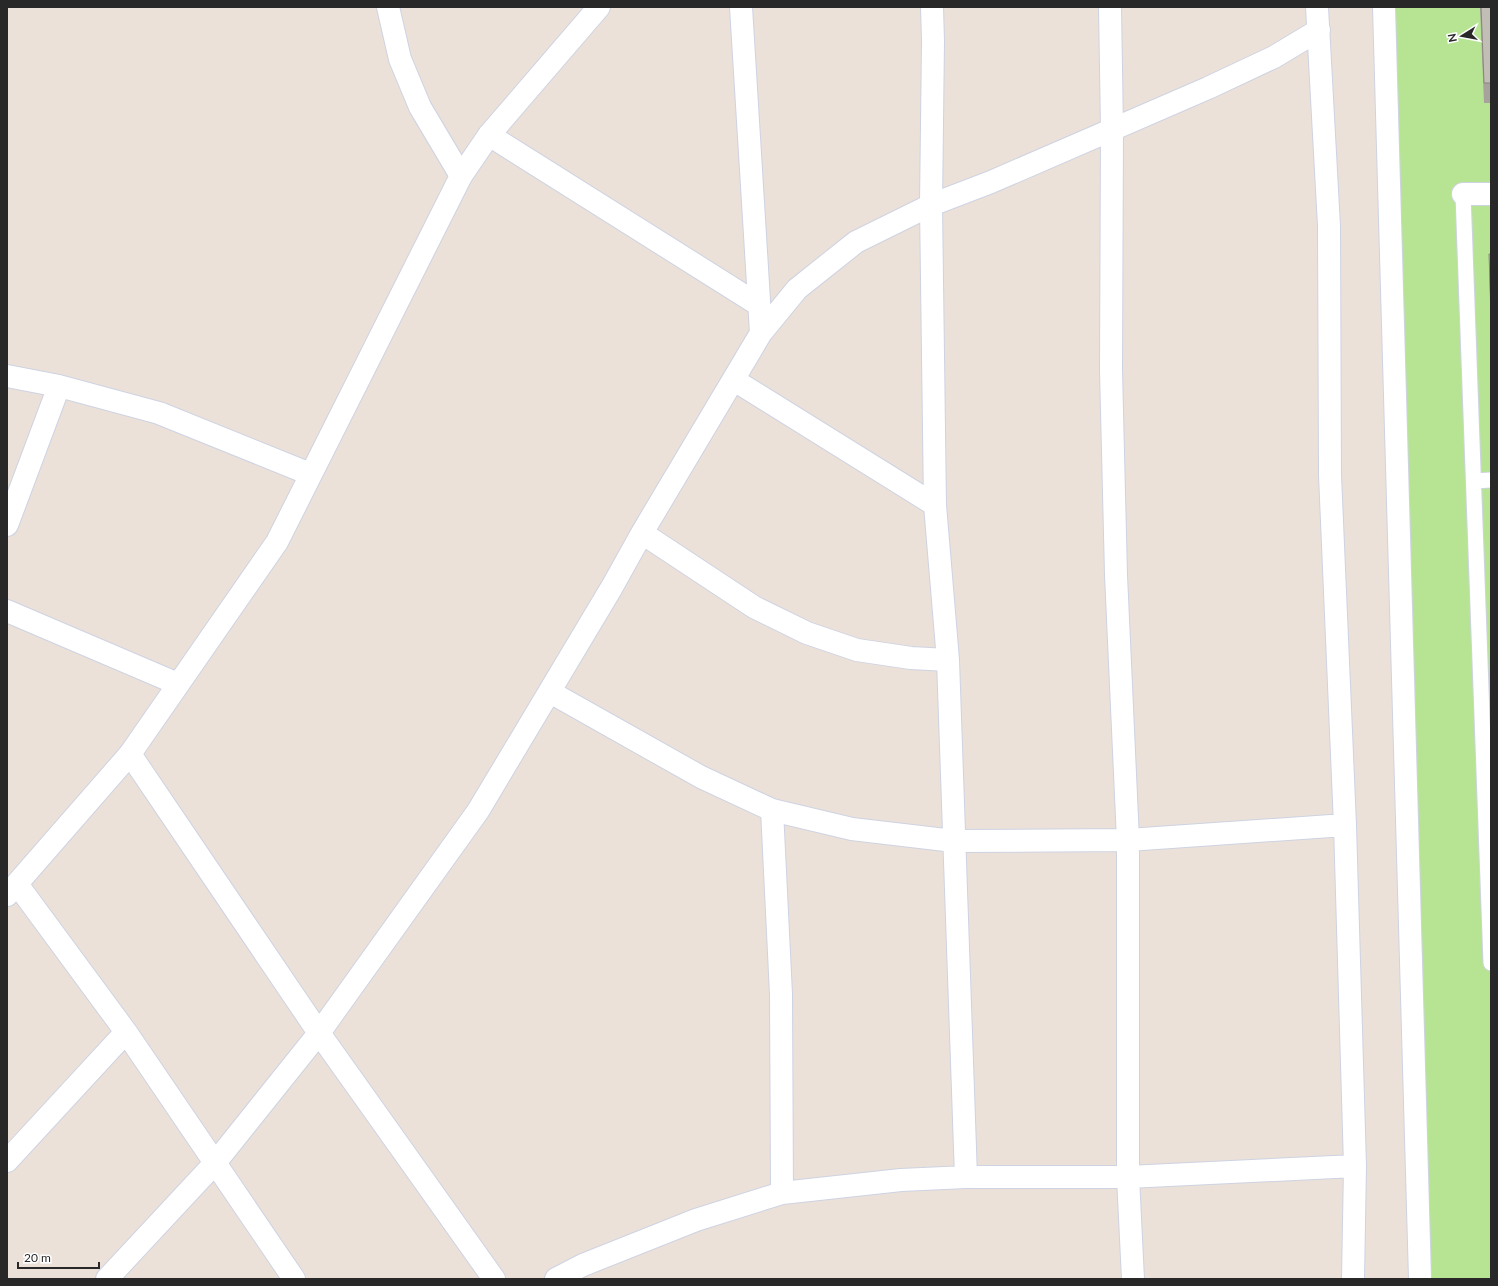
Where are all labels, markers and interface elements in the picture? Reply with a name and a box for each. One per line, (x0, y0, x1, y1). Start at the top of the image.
north arrow (1442, 16, 1482, 56)
text: N (1445, 33, 1459, 43)
scale bar (18, 1244, 99, 1270)
text: 20 m (24, 1250, 51, 1265)

